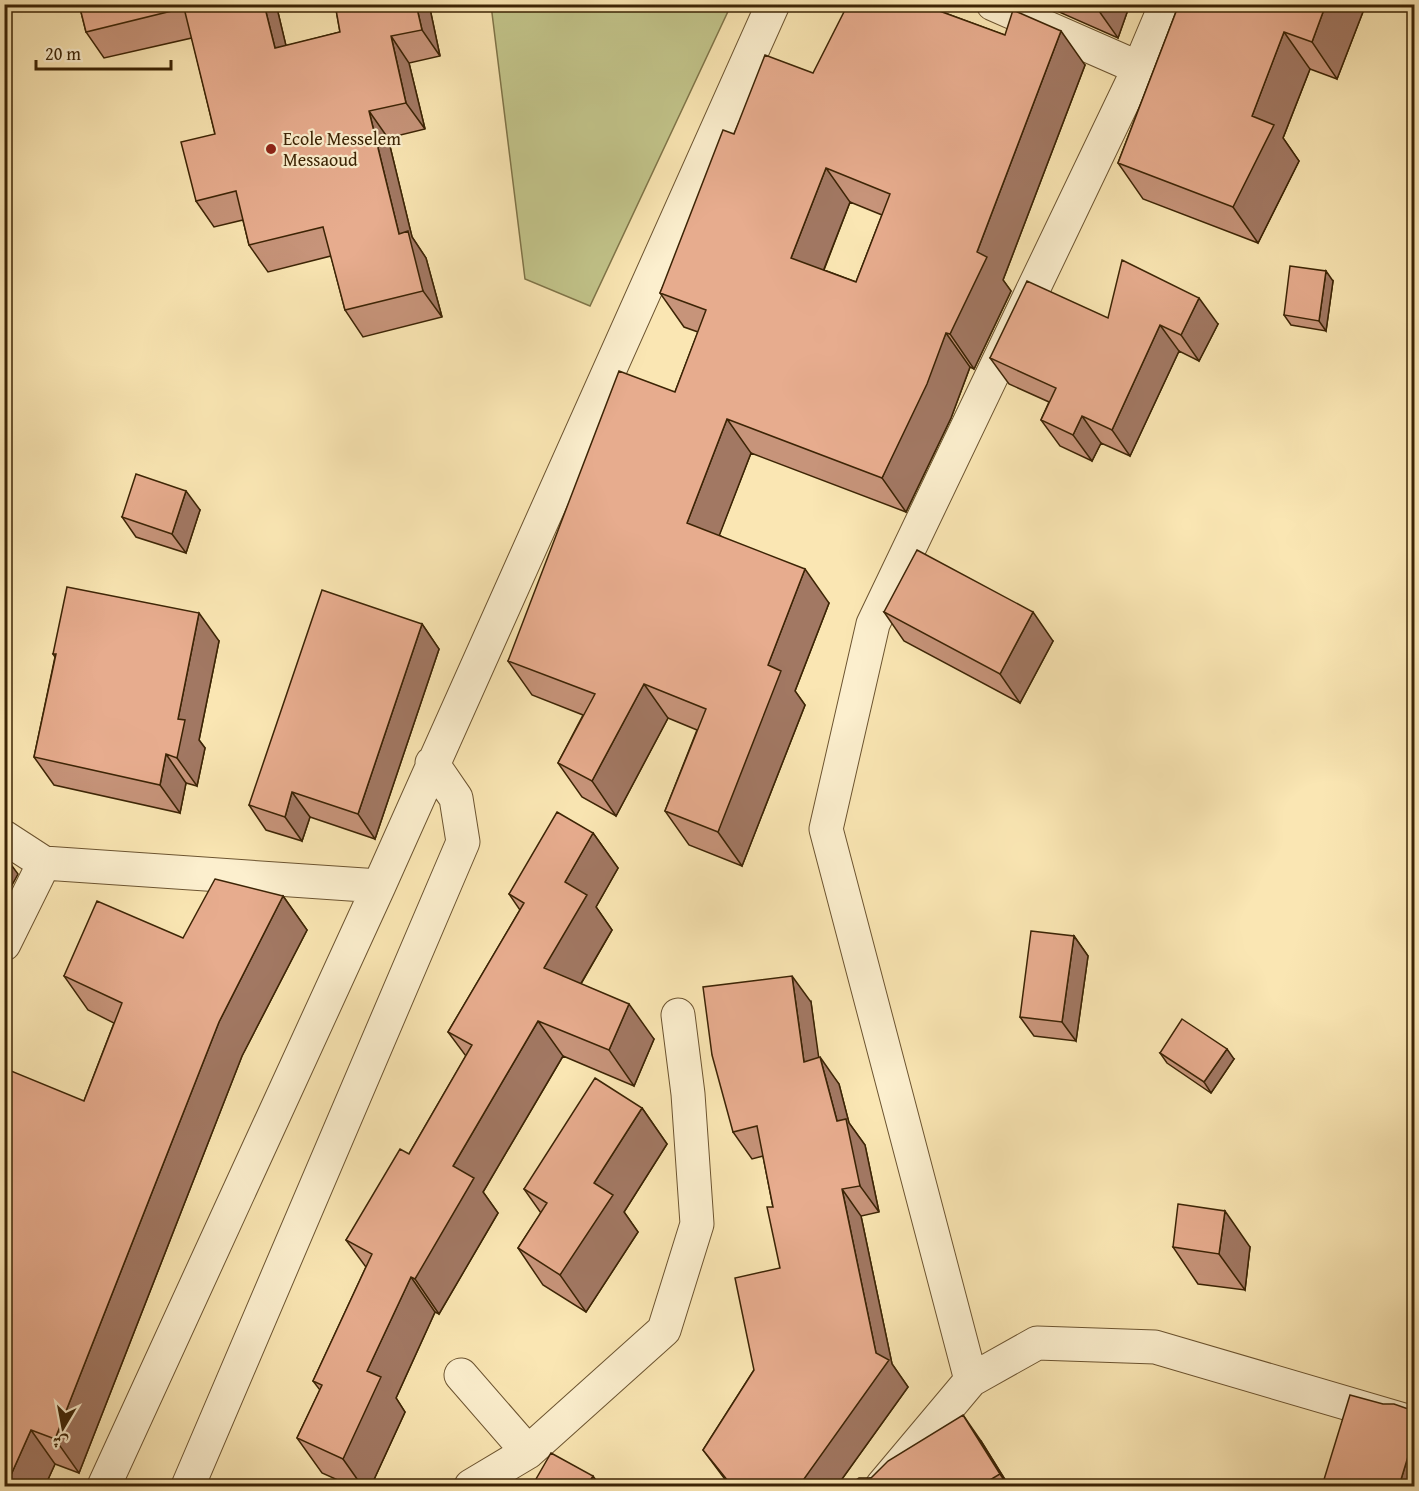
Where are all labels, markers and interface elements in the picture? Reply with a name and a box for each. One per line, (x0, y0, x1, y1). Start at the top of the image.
scale bar (36, 33, 171, 71)
text: 20 m (45, 40, 81, 67)
place label: Ecole Messelem Messaoud (283, 125, 401, 173)
marker: Ecole Messelem Messaoud (264, 142, 278, 156)
north arrow (33, 1398, 93, 1458)
text: ش (50, 1430, 70, 1456)

